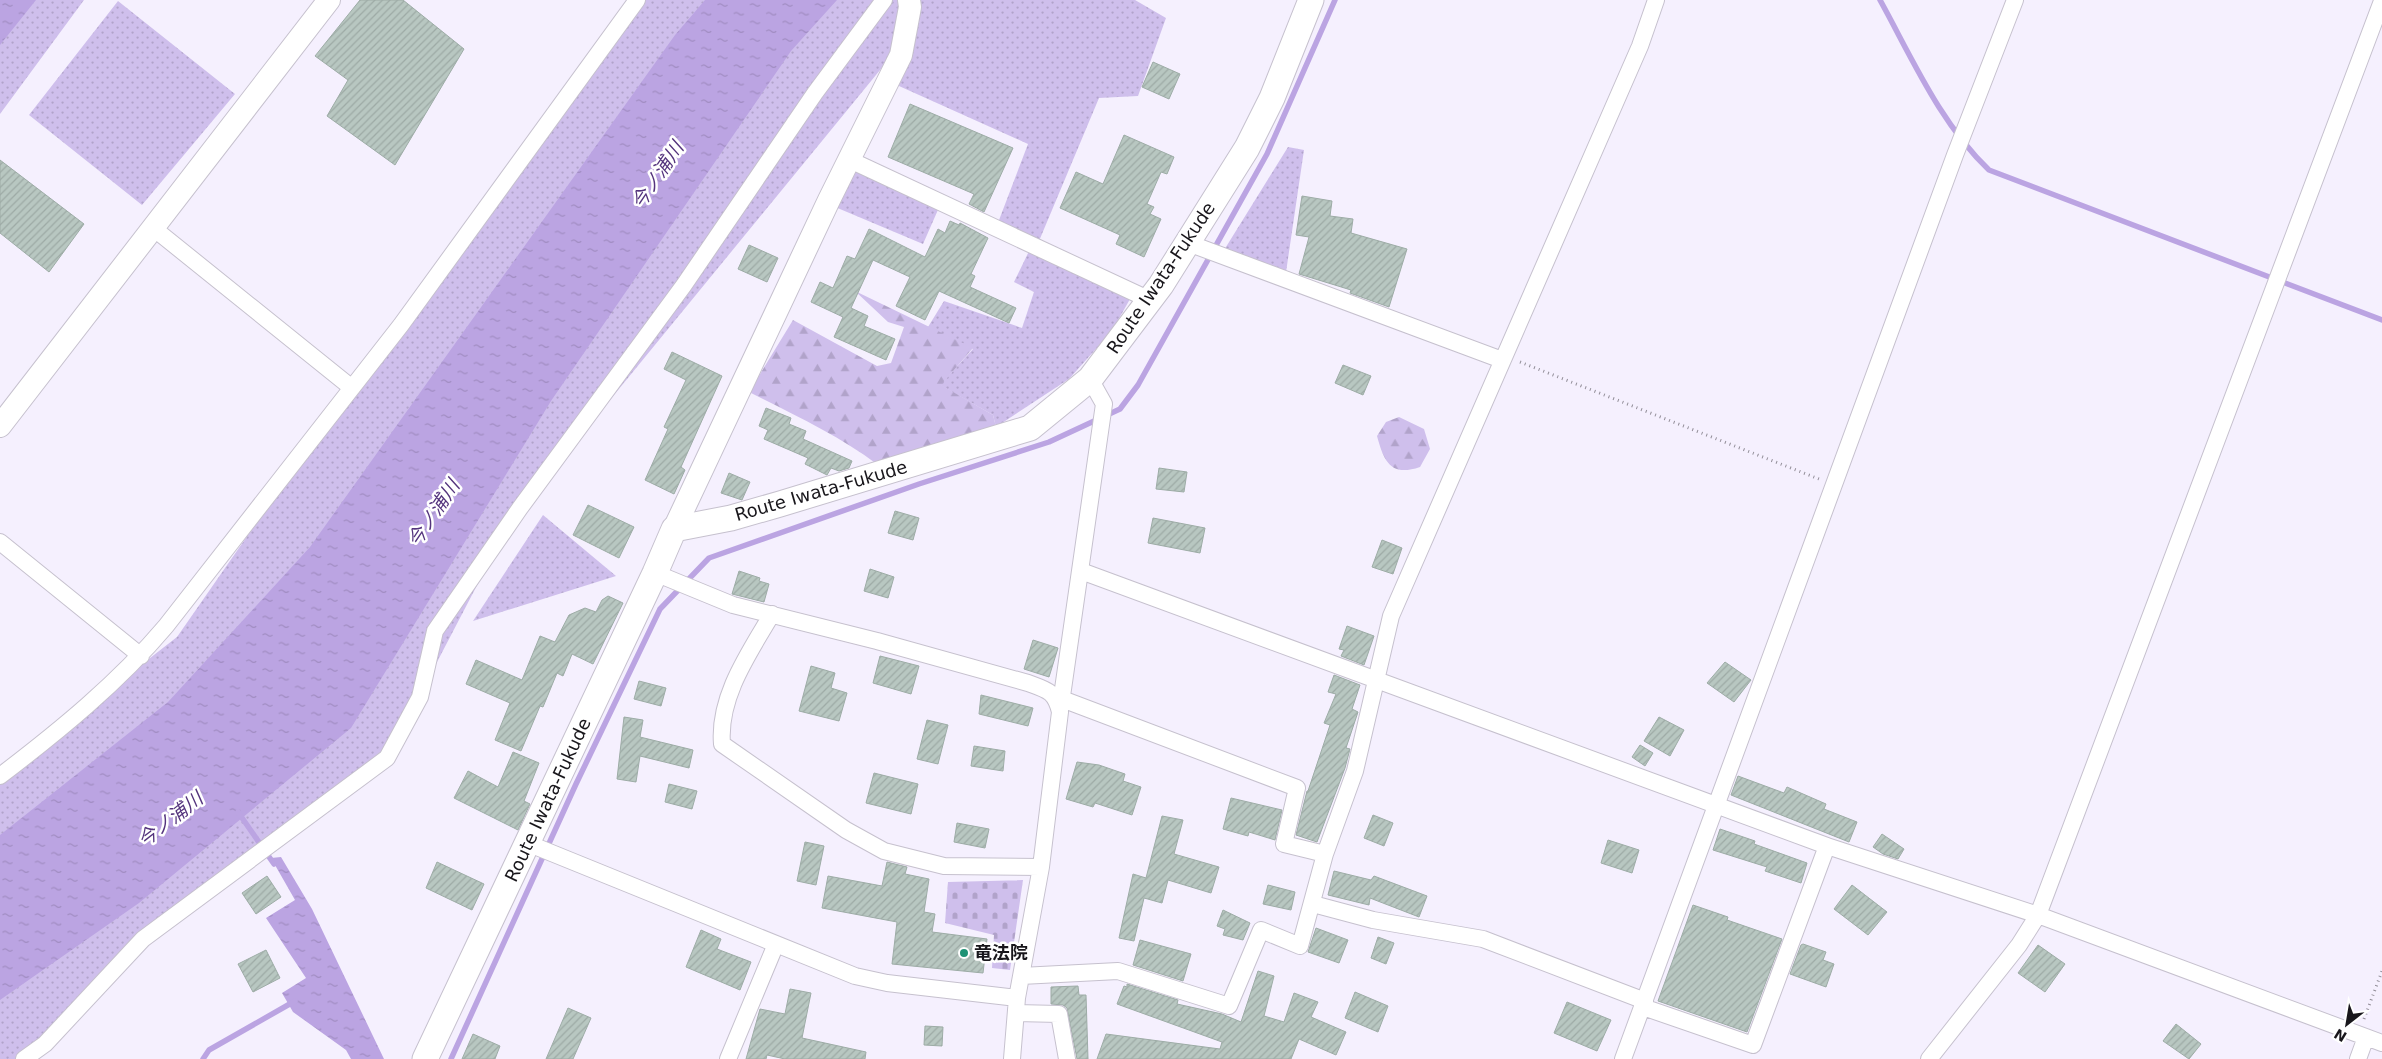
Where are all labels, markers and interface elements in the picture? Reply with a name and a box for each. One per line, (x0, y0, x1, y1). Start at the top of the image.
water label: 今ノ浦川 (627, 136, 688, 213)
street label: Route Iwata-Fukude (1102, 198, 1219, 357)
street label: Route Iwata-Fukude (732, 456, 909, 525)
water label: 今ノ浦川 (403, 474, 464, 551)
street label: Route Iwata-Fukude (500, 715, 595, 885)
water label: 今ノ浦川 (133, 786, 208, 851)
place label: 竜法院 (974, 942, 1028, 963)
marker: 竜法院 (958, 947, 970, 959)
north arrow (2322, 999, 2372, 1049)
text: N (2331, 1025, 2349, 1045)

